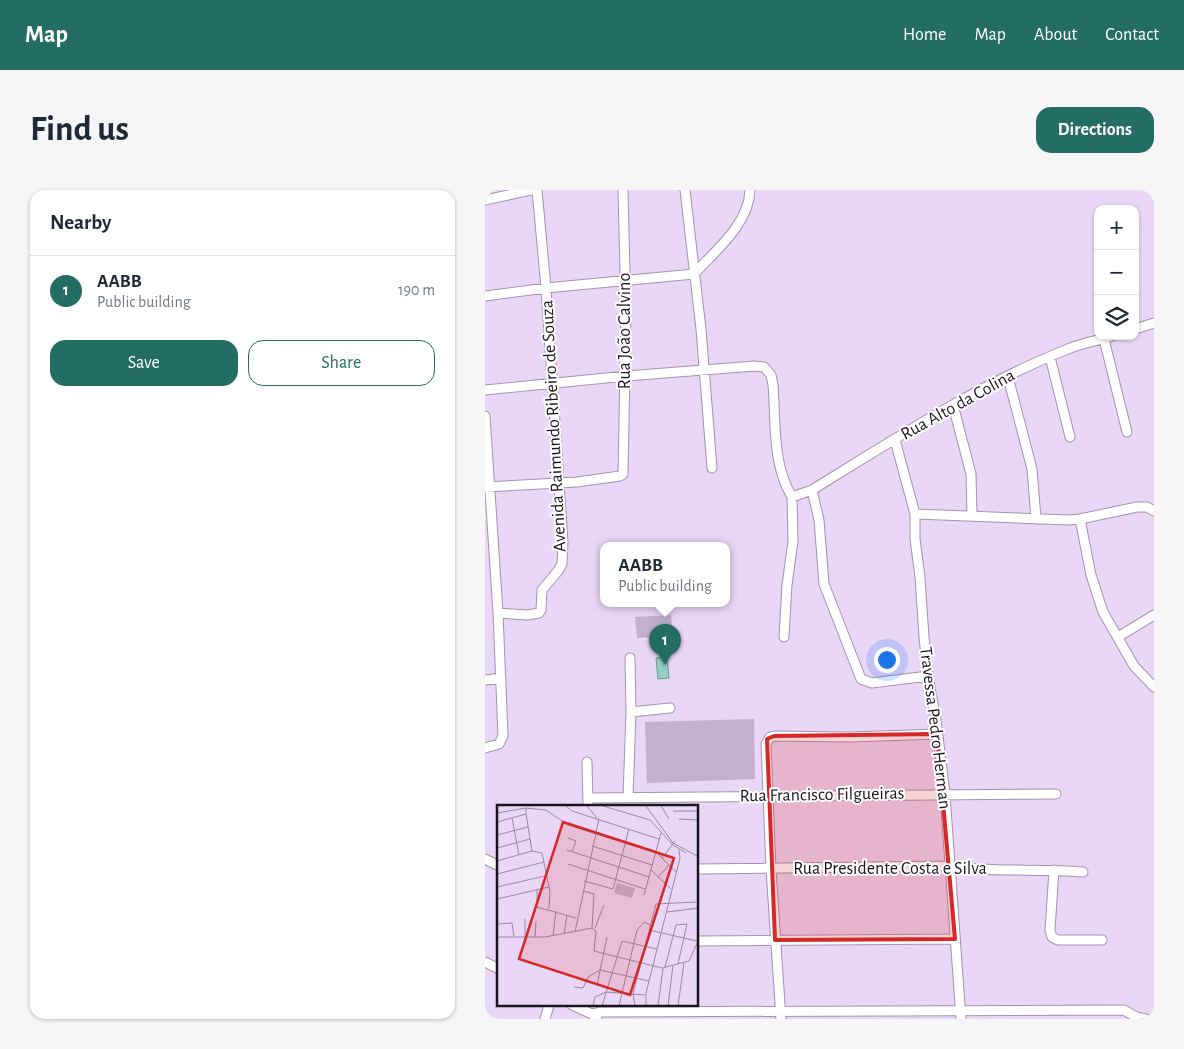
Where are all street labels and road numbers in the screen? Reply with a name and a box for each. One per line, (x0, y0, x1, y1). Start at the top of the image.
street label: Rua João Calvino (616, 273, 634, 389)
street label: Avenida Raimundo Ribeiro de Souza (538, 299, 570, 553)
street label: Rua Alto da Colina (898, 366, 1018, 444)
street label: Travessa Pedro Herman (916, 646, 954, 810)
street label: Rua Francisco Filgueiras (739, 785, 905, 805)
street label: Rua Presidente Costa e Silva (793, 860, 987, 878)

